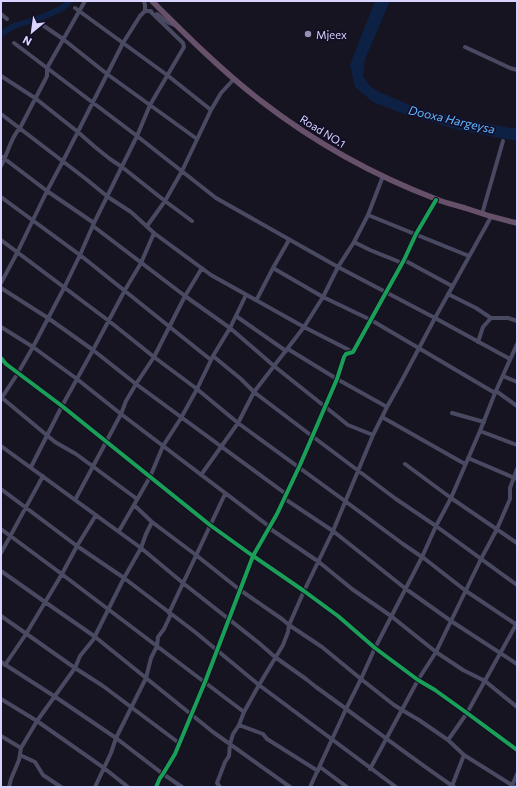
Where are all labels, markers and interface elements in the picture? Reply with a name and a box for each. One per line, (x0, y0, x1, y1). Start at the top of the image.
north arrow (12, 12, 52, 52)
place label: Mjeex (316, 28, 347, 41)
marker: Mjeex (303, 29, 313, 39)
text: N (20, 33, 34, 49)
water label: Dooxa Hargeysa (407, 102, 497, 136)
street label: Road NO.1 (298, 112, 348, 150)

